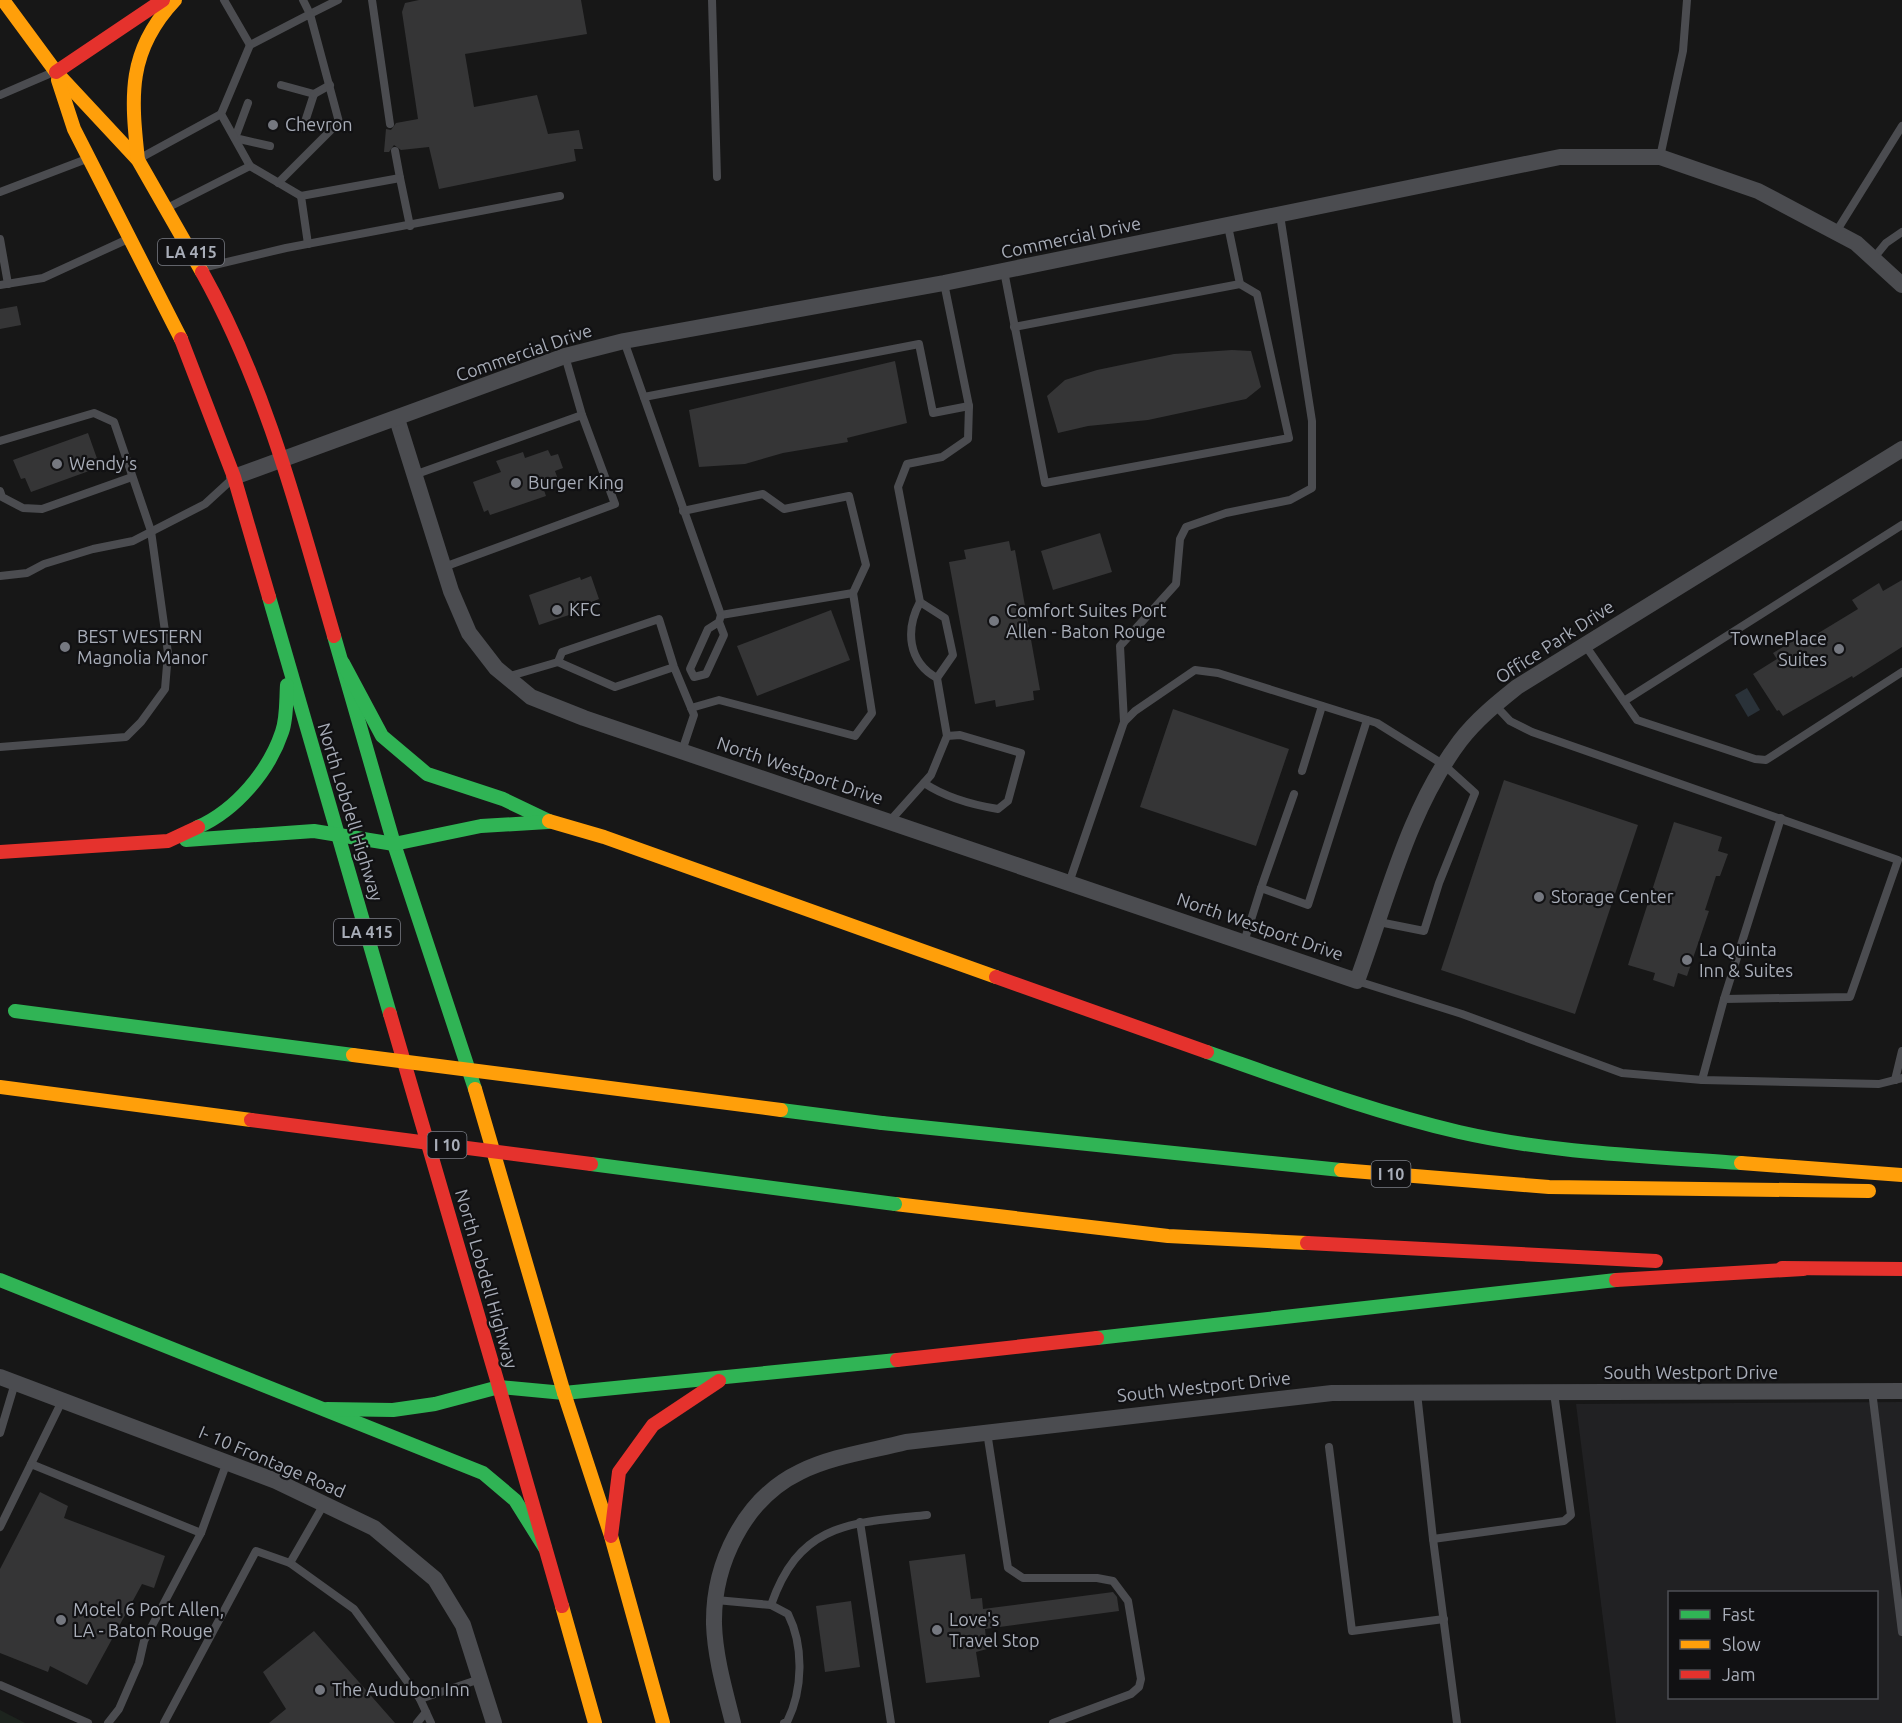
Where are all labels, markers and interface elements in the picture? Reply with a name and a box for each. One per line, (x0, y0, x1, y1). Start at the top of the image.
place label: Chevron (285, 114, 353, 134)
marker: Chevron (266, 118, 280, 132)
street label: Commercial Drive (999, 212, 1143, 262)
road number: LA 415 (158, 239, 224, 265)
street label: Commercial Drive (453, 319, 594, 385)
place label: Wendy's (69, 453, 137, 473)
marker: Wendy's (50, 457, 64, 471)
place label: Burger King (528, 472, 624, 492)
marker: Burger King (509, 476, 523, 490)
street label: Office Park Drive (1492, 596, 1617, 687)
place label: KFC (569, 599, 600, 619)
place label: Comfort Suites Port Allen - Baton Rouge (1006, 600, 1166, 641)
marker: KFC (550, 603, 564, 617)
marker: Comfort Suites Port Allen - Baton Rouge (987, 614, 1001, 628)
place label: BEST WESTERN Magnolia Manor (77, 626, 208, 667)
place label: TownePlace Suites (1730, 628, 1827, 669)
marker: BEST WESTERN Magnolia Manor (58, 640, 72, 654)
marker: TownePlace Suites (1832, 642, 1846, 656)
street label: North Lobdell Highway (314, 720, 388, 904)
street label: North Westport Drive (715, 732, 886, 808)
place label: Storage Center (1551, 886, 1674, 906)
street label: North Westport Drive (1175, 888, 1346, 964)
marker: Storage Center (1532, 890, 1546, 904)
road number: LA 415 (334, 919, 400, 945)
place label: La Quinta Inn & Suites (1699, 939, 1793, 980)
marker: La Quinta Inn & Suites (1680, 953, 1694, 967)
road number: I 10 (428, 1132, 466, 1158)
road number: I 10 (1372, 1161, 1410, 1187)
street label: North Lobdell Highway (452, 1187, 522, 1371)
street label: South Westport Drive (1604, 1362, 1778, 1382)
street label: South Westport Drive (1116, 1367, 1292, 1405)
street label: I- 10 Frontage Road (196, 1421, 349, 1501)
legend (1668, 1591, 1878, 1699)
place label: Motel 6 Port Allen, LA - Baton Rouge (73, 1599, 224, 1640)
text: Fast (1722, 1604, 1755, 1624)
place label: Love's Travel Stop (949, 1609, 1040, 1650)
marker: Motel 6 Port Allen, LA - Baton Rouge (54, 1613, 68, 1627)
marker: Love's Travel Stop (930, 1623, 944, 1637)
text: Slow (1722, 1634, 1761, 1654)
text: Jam (1722, 1664, 1756, 1684)
place label: The Audubon Inn (332, 1679, 470, 1699)
marker: The Audubon Inn (313, 1683, 327, 1697)

